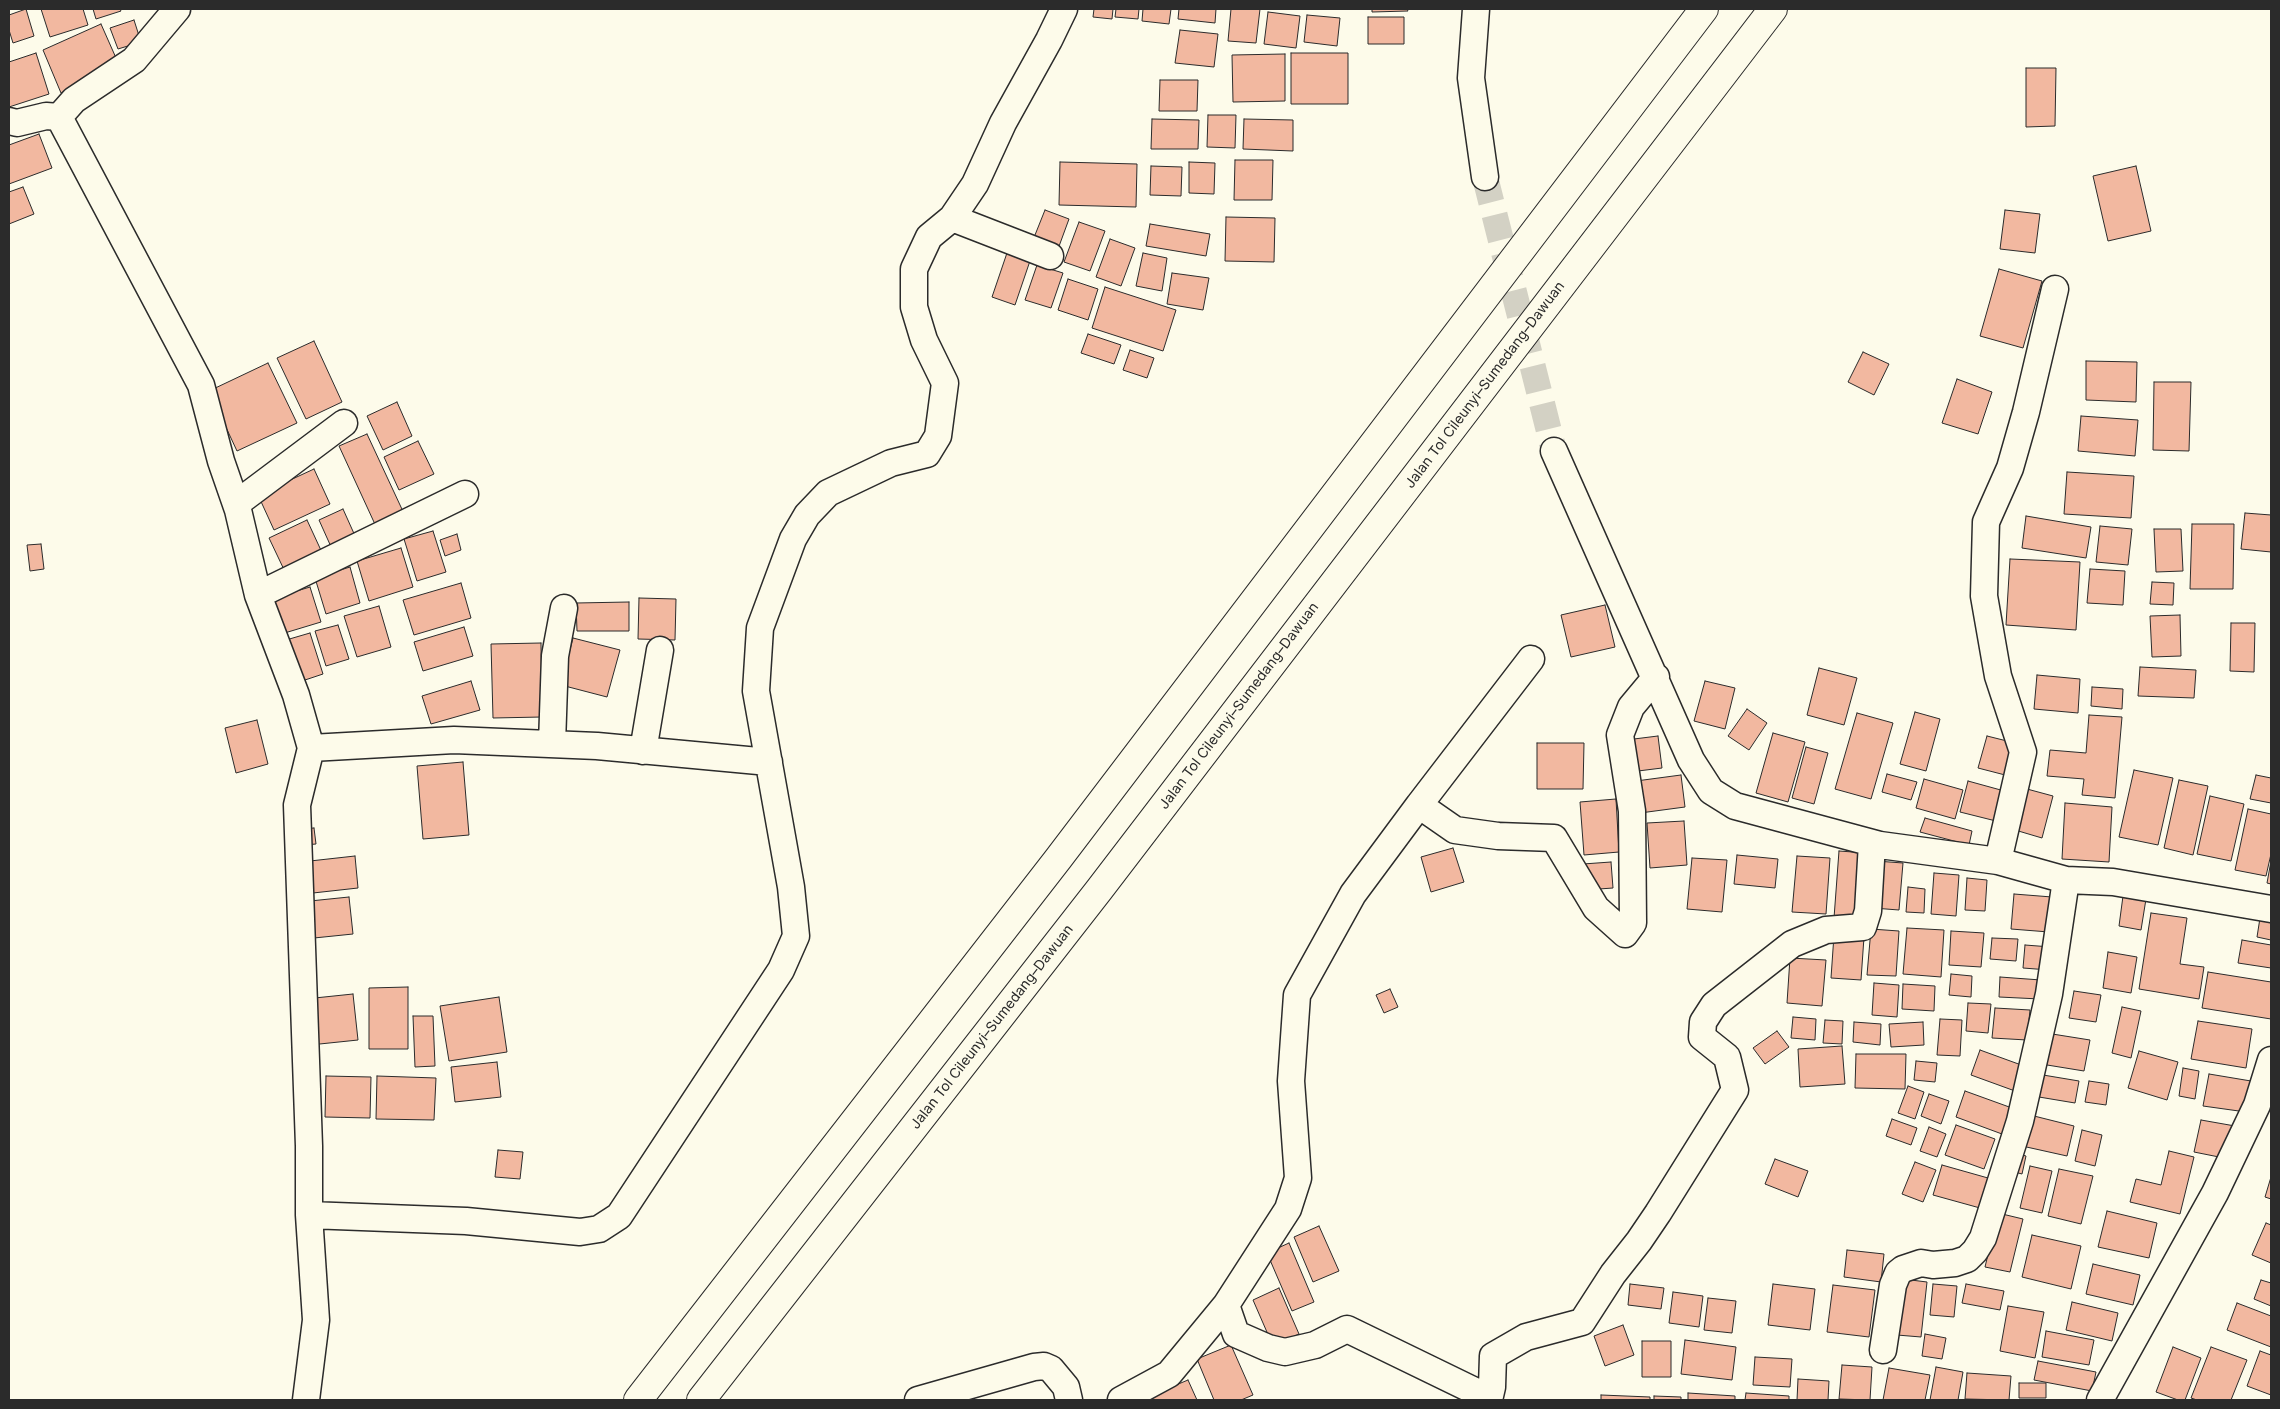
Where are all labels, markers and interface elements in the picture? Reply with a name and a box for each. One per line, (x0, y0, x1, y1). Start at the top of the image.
street label: Jalan Tol Cileunyi–Sumedang–Dawuan (1402, 278, 1568, 492)
street label: Jalan Tol Cileunyi–Sumedang–Dawuan (1156, 599, 1322, 813)
street label: Jalan Tol Cileunyi–Sumedang–Dawuan (907, 922, 1077, 1132)

